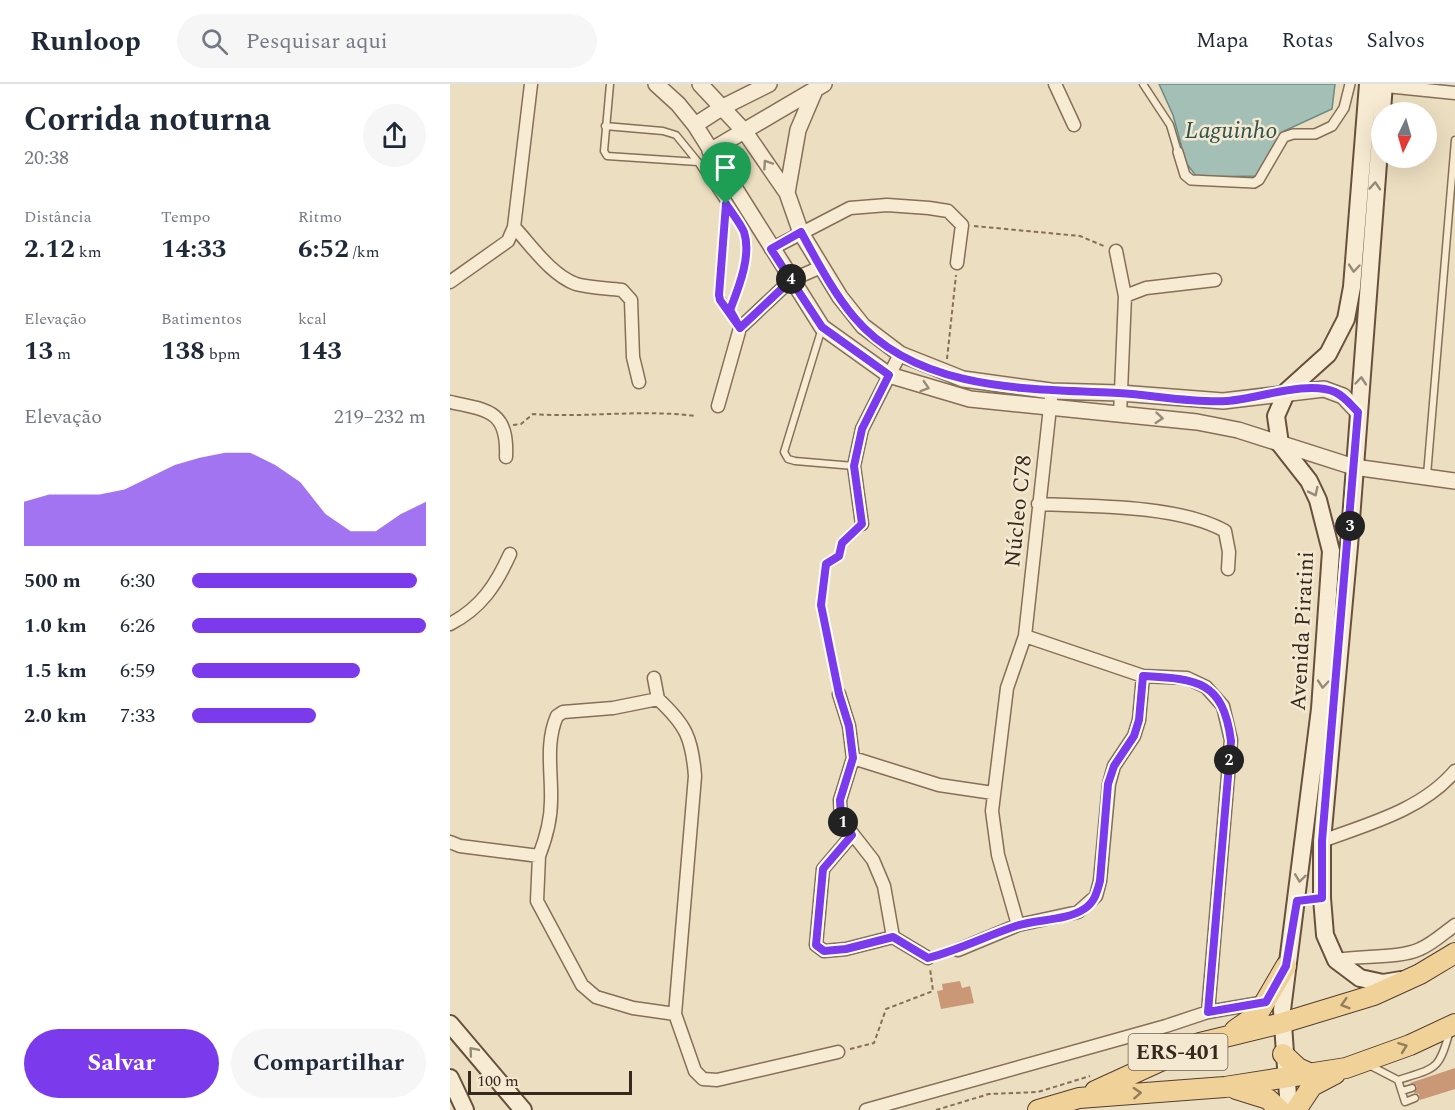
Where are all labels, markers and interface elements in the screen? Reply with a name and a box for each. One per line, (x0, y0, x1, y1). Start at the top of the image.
search box (177, 14, 597, 68)
text: Runloop (30, 20, 141, 63)
icon: search (198, 25, 231, 58)
text: Pesquisar aqui (246, 25, 388, 58)
text: Mapa (1196, 25, 1249, 57)
text: Rotas (1282, 25, 1334, 57)
text: Salvos (1367, 25, 1425, 57)
text: Corrida noturna (24, 95, 271, 145)
north arrow (1371, 102, 1437, 168)
map controls (1371, 102, 1437, 168)
button: share (363, 104, 426, 167)
water label: Laguinho (1185, 113, 1277, 149)
pin (700, 142, 751, 204)
text: 20:38 (24, 143, 69, 173)
icon: arrive (709, 151, 742, 184)
one-way arrow (763, 160, 774, 171)
one-way arrow (1368, 182, 1381, 191)
text: Distância (24, 205, 91, 229)
text: Tempo (161, 205, 210, 229)
text: Ritmo (298, 205, 342, 229)
text: 2.12 (24, 229, 75, 269)
text: 14:33 (161, 229, 226, 269)
text: 6:52 (298, 229, 349, 269)
text: km (75, 240, 101, 264)
text: /km (349, 240, 379, 264)
one-way arrow (1347, 263, 1360, 272)
pin: 4 (776, 264, 806, 294)
text: 4 (787, 267, 795, 291)
text: Elevação (24, 307, 87, 331)
text: Batimentos (161, 307, 242, 331)
text: kcal (298, 307, 327, 331)
text: 13 (24, 331, 53, 371)
text: 138 (161, 331, 205, 371)
text: 143 (298, 331, 342, 371)
text: m (53, 342, 71, 366)
text: bpm (205, 342, 241, 366)
one-way arrow (1354, 376, 1367, 385)
one-way arrow (919, 380, 930, 392)
text: Elevação (24, 402, 102, 432)
text: 219–232 m (334, 402, 426, 432)
one-way arrow (1155, 411, 1164, 424)
street label: Núcleo C78 (996, 453, 1041, 569)
one-way arrow (1307, 485, 1319, 496)
pin: 3 (1335, 511, 1365, 541)
text: 3 (1346, 514, 1354, 538)
street label: Avenida Piratini (1282, 550, 1323, 712)
text: 500 m (24, 566, 81, 596)
text: 6:30 (120, 566, 155, 596)
text: 1.0 km (24, 611, 87, 641)
text: 6:26 (120, 611, 155, 641)
text: 1.5 km (24, 656, 87, 686)
text: 6:59 (120, 656, 155, 686)
one-way arrow (1316, 679, 1329, 688)
text: 2.0 km (24, 701, 87, 731)
text: 7:33 (120, 701, 155, 731)
pin: 2 (1214, 745, 1244, 775)
text: 2 (1225, 748, 1233, 772)
pin: 1 (828, 807, 858, 837)
text: 1 (839, 810, 847, 834)
one-way arrow (1294, 873, 1306, 882)
one-way arrow (1340, 997, 1351, 1009)
button: Salvar (24, 1029, 219, 1098)
button: Compartilhar (231, 1029, 426, 1098)
road number: ERS-401 (1128, 1034, 1227, 1070)
one-way arrow (1397, 1042, 1408, 1054)
one-way arrow (469, 1047, 480, 1058)
scale bar (468, 1068, 632, 1096)
text: 100 m (477, 1069, 519, 1093)
one-way arrow (1133, 1086, 1142, 1099)

